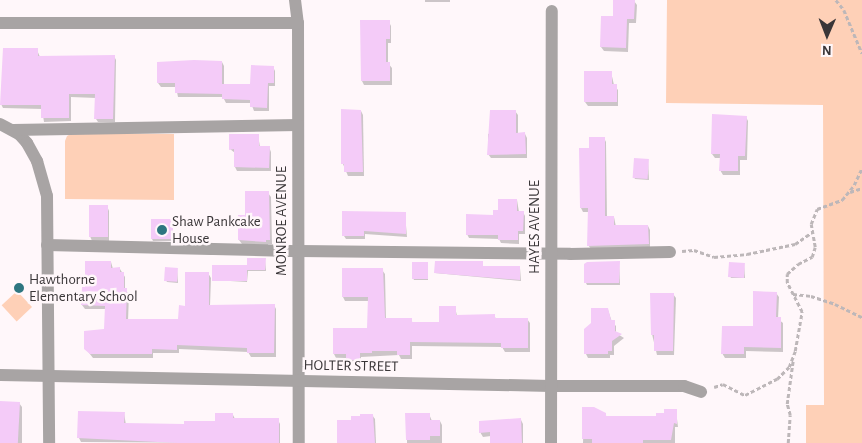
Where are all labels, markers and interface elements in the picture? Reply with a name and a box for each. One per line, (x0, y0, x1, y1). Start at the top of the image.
north arrow (802, 10, 852, 60)
text: N (822, 43, 832, 57)
street label: MONROE AVENUE (273, 166, 291, 276)
street label: HAYES AVENUE (526, 180, 544, 274)
place label: Shaw Pankcake House (172, 212, 261, 247)
marker: Shaw Pankcake House (156, 224, 168, 236)
place label: Hawthorne Elementary School (29, 270, 138, 305)
marker: Hawthorne Elementary School (13, 282, 25, 294)
street label: HOLTER STREET (303, 356, 399, 376)

